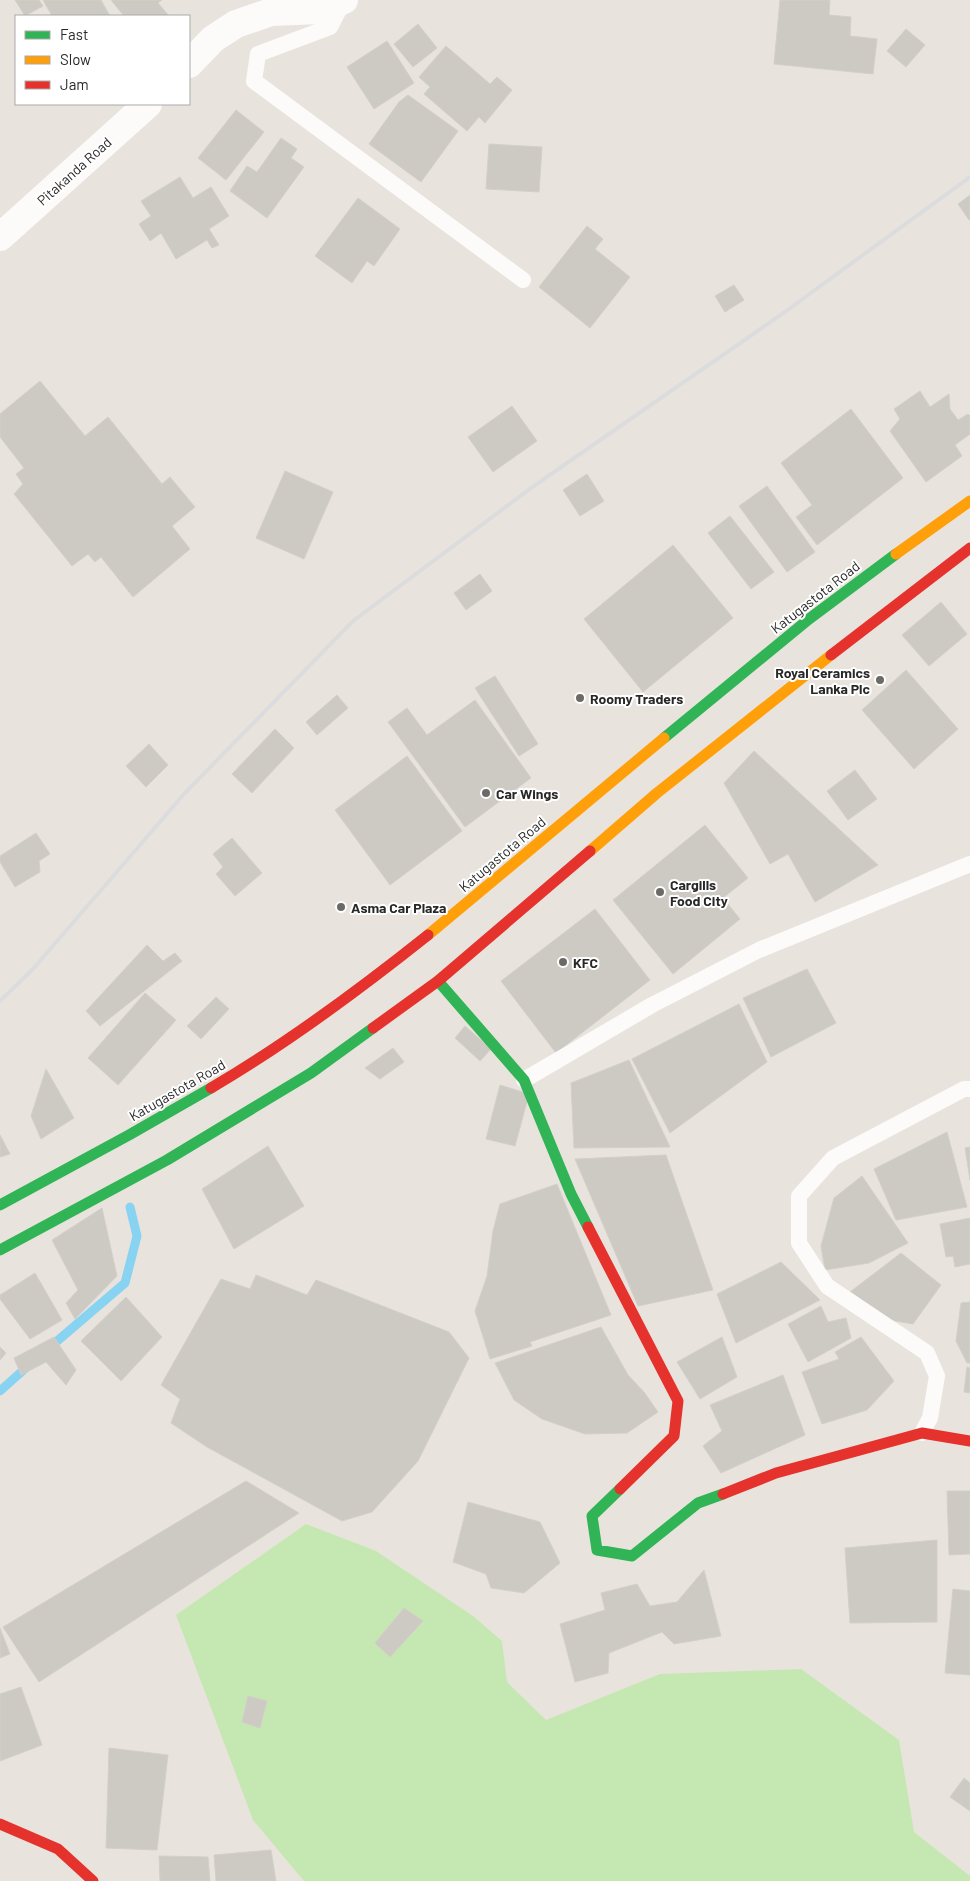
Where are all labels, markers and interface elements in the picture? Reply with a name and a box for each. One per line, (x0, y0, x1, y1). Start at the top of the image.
legend (15, 15, 190, 105)
text: Fast (60, 25, 88, 43)
text: Slow (60, 50, 91, 68)
text: Jam (60, 75, 89, 93)
street label: Pitakanda Road (33, 133, 115, 209)
street label: Katugastota Road (767, 557, 863, 637)
place label: Royal Ceramics Lanka Plc (775, 664, 870, 697)
marker: Royal Ceramics Lanka Plc (874, 674, 886, 686)
place label: Roomy Traders (590, 690, 683, 707)
marker: Roomy Traders (574, 692, 586, 704)
place label: Car Wings (496, 785, 558, 802)
marker: Car Wings (480, 787, 492, 799)
street label: Katugastota Road (455, 813, 549, 895)
place label: Cargills Food City (670, 876, 728, 909)
marker: Cargills Food City (654, 886, 666, 898)
place label: Asma Car Plaza (351, 899, 446, 916)
marker: Asma Car Plaza (335, 901, 347, 913)
place label: KFC (573, 954, 598, 971)
marker: KFC (557, 956, 569, 968)
street label: Katugastota Road (126, 1056, 228, 1124)

